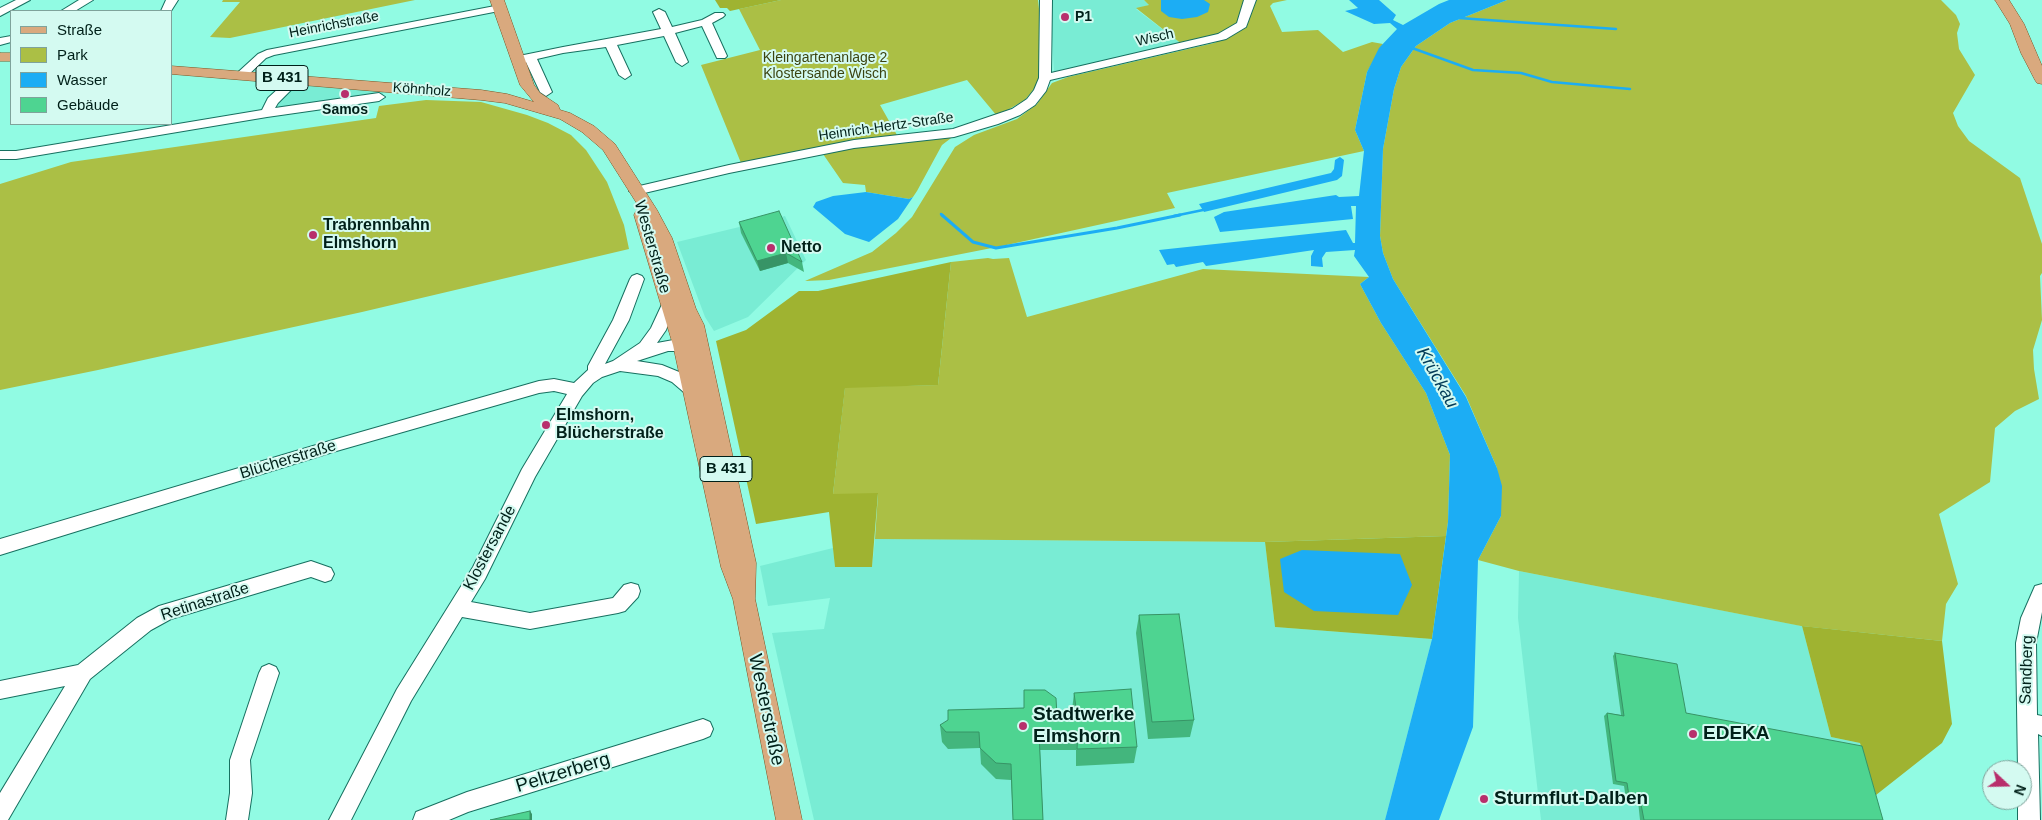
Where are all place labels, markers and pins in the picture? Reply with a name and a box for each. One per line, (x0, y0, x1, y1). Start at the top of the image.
place label: P1 (1075, 9, 1092, 25)
marker: P1 (1059, 11, 1071, 23)
marker: Samos (339, 88, 351, 100)
place label: Samos (322, 102, 368, 118)
place label: Trabrennbahn Elmshorn (323, 216, 430, 254)
marker: Trabrennbahn Elmshorn (307, 229, 319, 241)
place label: Netto (781, 238, 822, 258)
marker: Netto (765, 242, 777, 254)
place label: Elmshorn, Blücherstraße (556, 406, 664, 444)
marker: Elmshorn, Blücherstraße (540, 419, 552, 431)
place label: Stadtwerke Elmshorn (1033, 704, 1134, 748)
marker: Stadtwerke Elmshorn (1017, 720, 1029, 732)
place label: EDEKA (1703, 723, 1770, 745)
marker: EDEKA (1687, 728, 1699, 740)
place label: Sturmflut-Dalben (1494, 788, 1648, 810)
marker: Sturmflut-Dalben (1478, 793, 1490, 805)

